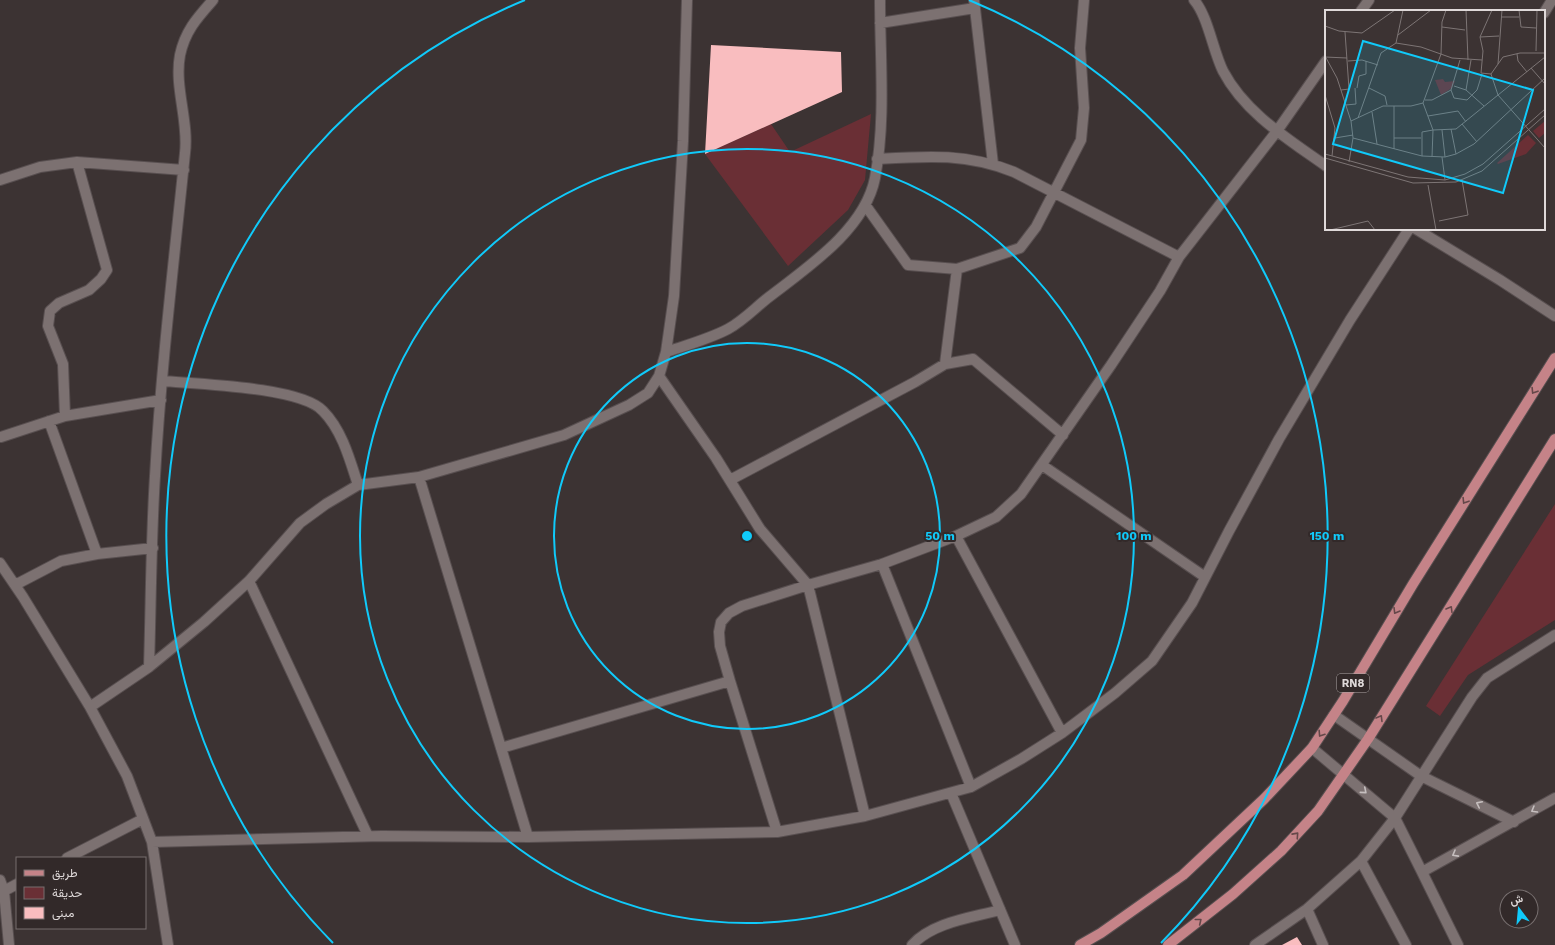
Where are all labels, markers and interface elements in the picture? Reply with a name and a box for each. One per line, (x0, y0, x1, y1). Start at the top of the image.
inset map (1325, 10, 1545, 230)
one-way arrow (1531, 387, 1539, 394)
one-way arrow (1462, 497, 1470, 504)
centre of rings (740, 529, 754, 543)
text: 50 m (925, 529, 955, 543)
text: 100 m (1116, 529, 1152, 543)
text: 150 m (1310, 529, 1344, 543)
one-way arrow (1445, 606, 1452, 613)
one-way arrow (1394, 607, 1401, 615)
road number: RN8 (1337, 674, 1369, 692)
one-way arrow (1376, 715, 1383, 722)
one-way arrow (1319, 730, 1326, 737)
one-way arrow (1359, 787, 1366, 794)
one-way arrow (1476, 802, 1483, 809)
one-way arrow (1531, 805, 1538, 812)
one-way arrow (1291, 832, 1299, 840)
one-way arrow (1452, 849, 1459, 857)
legend (16, 857, 146, 929)
text: طريق (52, 866, 78, 881)
text: حديقة (52, 886, 82, 900)
north arrow (1499, 889, 1539, 929)
text: ش (1508, 892, 1525, 908)
text: مبنى (52, 906, 74, 921)
one-way arrow (1195, 919, 1202, 926)

